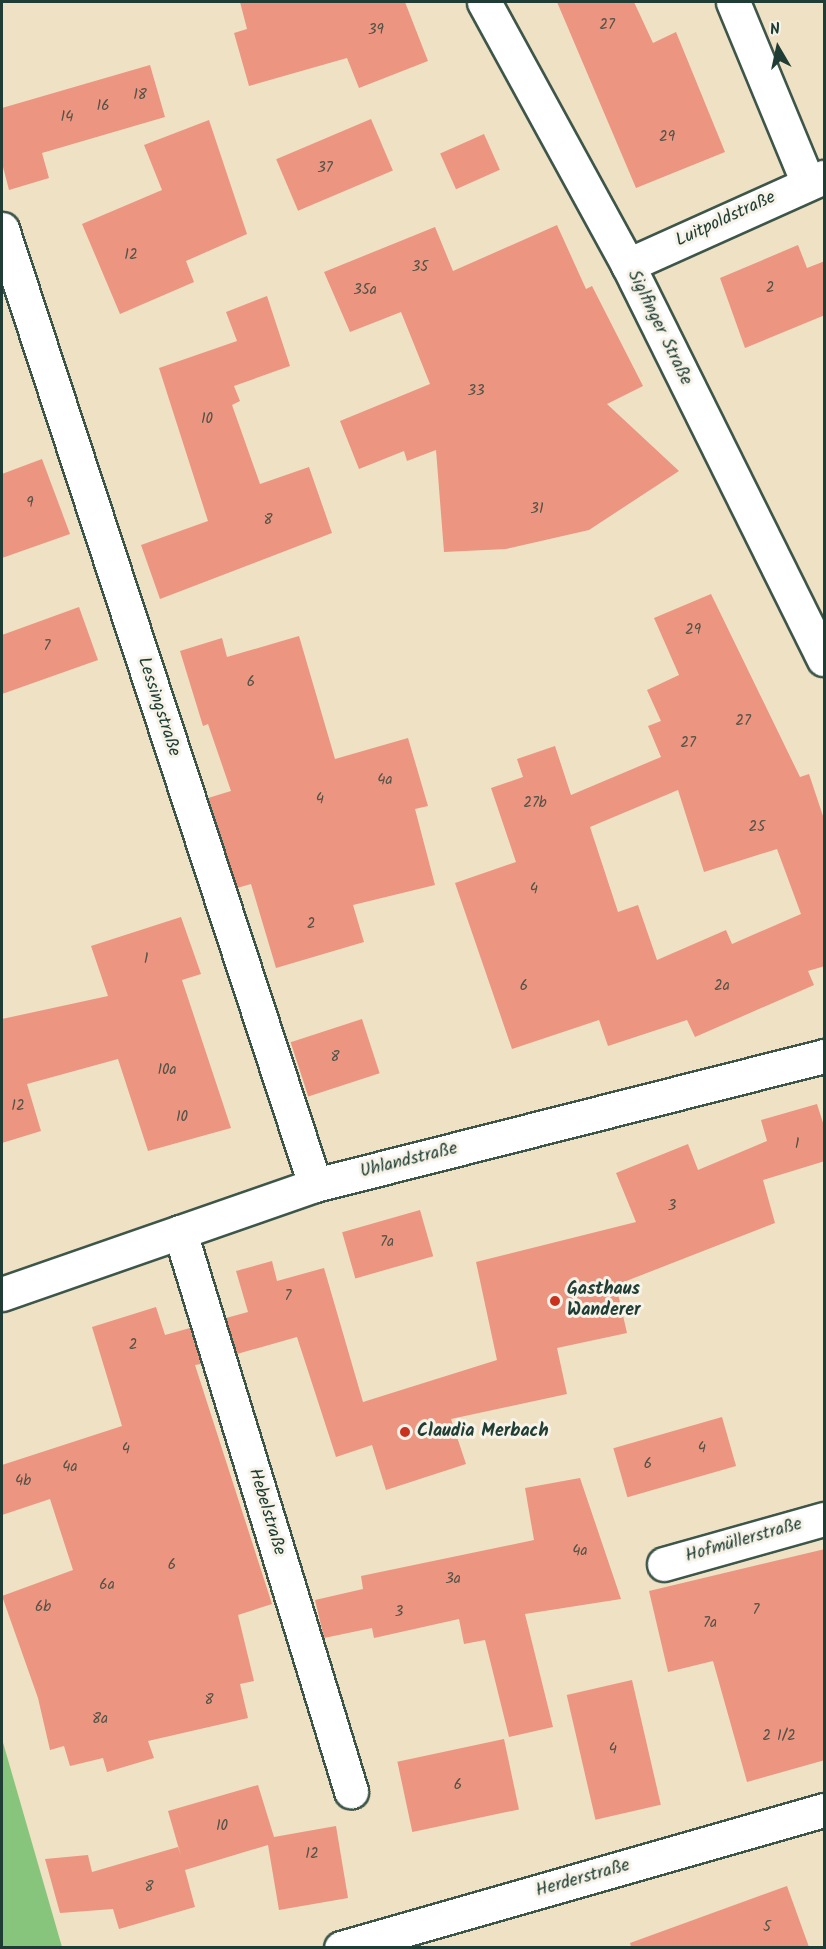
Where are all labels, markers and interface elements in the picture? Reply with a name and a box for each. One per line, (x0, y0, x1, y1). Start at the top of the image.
house number: 27 (599, 17, 615, 35)
text: N (768, 17, 782, 43)
north arrow (748, 18, 808, 78)
house number: 39 (368, 22, 384, 40)
house number: 18 (133, 87, 147, 105)
house number: 16 (96, 98, 110, 116)
house number: 14 (61, 109, 73, 127)
house number: 29 (659, 129, 675, 147)
house number: 37 (317, 160, 333, 178)
street label: Luitpoldstraße (673, 187, 779, 253)
house number: 12 (124, 247, 138, 265)
house number: 35 (412, 259, 428, 277)
street label: Siglfinger Straße (622, 267, 696, 389)
house number: 2 (766, 280, 774, 298)
house number: 35a (353, 282, 377, 300)
house number: 33 (467, 383, 485, 401)
house number: 10 (201, 411, 213, 429)
house number: 9 (26, 495, 34, 513)
house number: 31 (530, 501, 544, 519)
house number: 8 (263, 512, 273, 530)
house number: 29 (685, 622, 701, 640)
house number: 7 (44, 638, 50, 656)
street label: Lessingstraße (132, 655, 184, 759)
house number: 6 (247, 674, 255, 692)
house number: 27 (735, 713, 751, 731)
house number: 27 (680, 735, 696, 753)
house number: 4a (377, 772, 393, 790)
house number: 4 (316, 791, 324, 809)
house number: 27b (523, 795, 547, 813)
house number: 25 (749, 819, 765, 837)
house number: 4 (530, 881, 538, 899)
house number: 2 (307, 916, 315, 934)
house number: 1 (144, 951, 148, 969)
house number: 6 (520, 978, 528, 996)
house number: 2a (714, 978, 730, 996)
house number: 8 (330, 1049, 340, 1067)
house number: 10a (157, 1062, 177, 1080)
house number: 12 (11, 1098, 25, 1116)
house number: 10 (176, 1109, 188, 1127)
house number: 1 (795, 1136, 799, 1154)
street label: Uhlandstraße (358, 1138, 460, 1184)
house number: 3 (668, 1198, 676, 1216)
house number: 7a (380, 1234, 394, 1252)
place label: Gasthaus Wanderer (567, 1280, 641, 1322)
house number: 7 (285, 1288, 291, 1306)
marker: Gasthaus Wanderer (548, 1294, 562, 1308)
house number: 2 (129, 1337, 137, 1355)
place label: Claudia Merbach (417, 1421, 549, 1443)
marker: Claudia Merbach (398, 1425, 412, 1439)
house number: 4 (698, 1440, 706, 1458)
house number: 4 (122, 1441, 130, 1459)
house number: 6 (644, 1456, 652, 1474)
house number: 4a (62, 1459, 78, 1477)
street label: Hebelstraße (243, 1466, 289, 1558)
house number: 4b (15, 1473, 31, 1491)
street label: Hofmüllerstraße (683, 1514, 805, 1568)
house number: 4a (572, 1543, 588, 1561)
house number: 6 (168, 1557, 176, 1575)
house number: 3a (445, 1571, 461, 1589)
house number: 6a (99, 1577, 115, 1595)
house number: 6b (35, 1599, 51, 1617)
house number: 7 (753, 1602, 759, 1620)
house number: 3 (395, 1604, 403, 1622)
house number: 7a (703, 1615, 717, 1633)
house number: 8 (204, 1692, 214, 1710)
house number: 8a (92, 1711, 108, 1729)
house number: 2 1/2 (762, 1728, 796, 1746)
house number: 4 (609, 1741, 617, 1759)
house number: 6 (454, 1777, 462, 1795)
house number: 10 (216, 1818, 228, 1836)
house number: 12 (305, 1846, 319, 1864)
street label: Herderstraße (533, 1855, 633, 1903)
house number: 8 (144, 1879, 154, 1897)
house number: 5 (763, 1919, 771, 1937)

